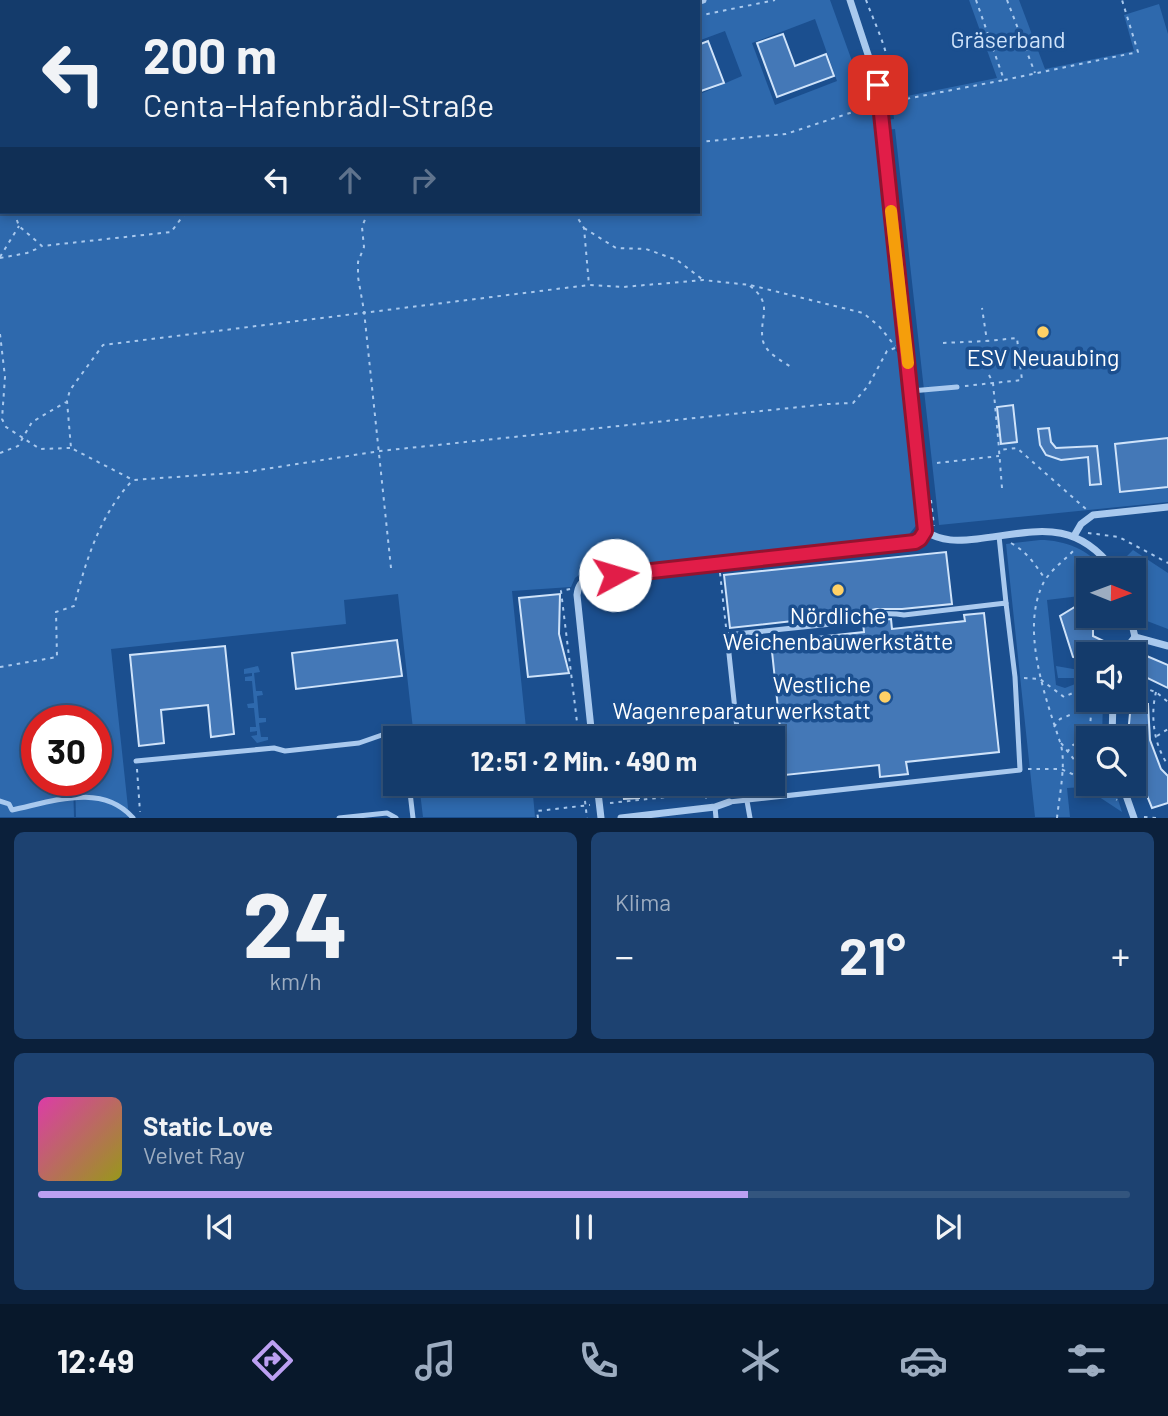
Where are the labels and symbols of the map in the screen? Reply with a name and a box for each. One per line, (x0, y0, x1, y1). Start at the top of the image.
park label: Gräserband (951, 25, 1065, 53)
pin (848, 55, 908, 115)
marker: ESV Neuaubing (1035, 324, 1051, 340)
place label: ESV Neuaubing (967, 343, 1119, 371)
position arrow (578, 538, 652, 612)
north arrow (1076, 558, 1146, 628)
marker: Nördliche Weichenbauwerkstätte (830, 582, 846, 598)
place label: Nördliche Weichenbauwerkstätte (723, 601, 953, 655)
place label: Westliche Wagenreparaturwerkstatt (612, 670, 871, 724)
marker: Westliche Wagenreparaturwerkstatt (877, 689, 893, 705)
speed limit sign: 30 (21, 705, 112, 796)

